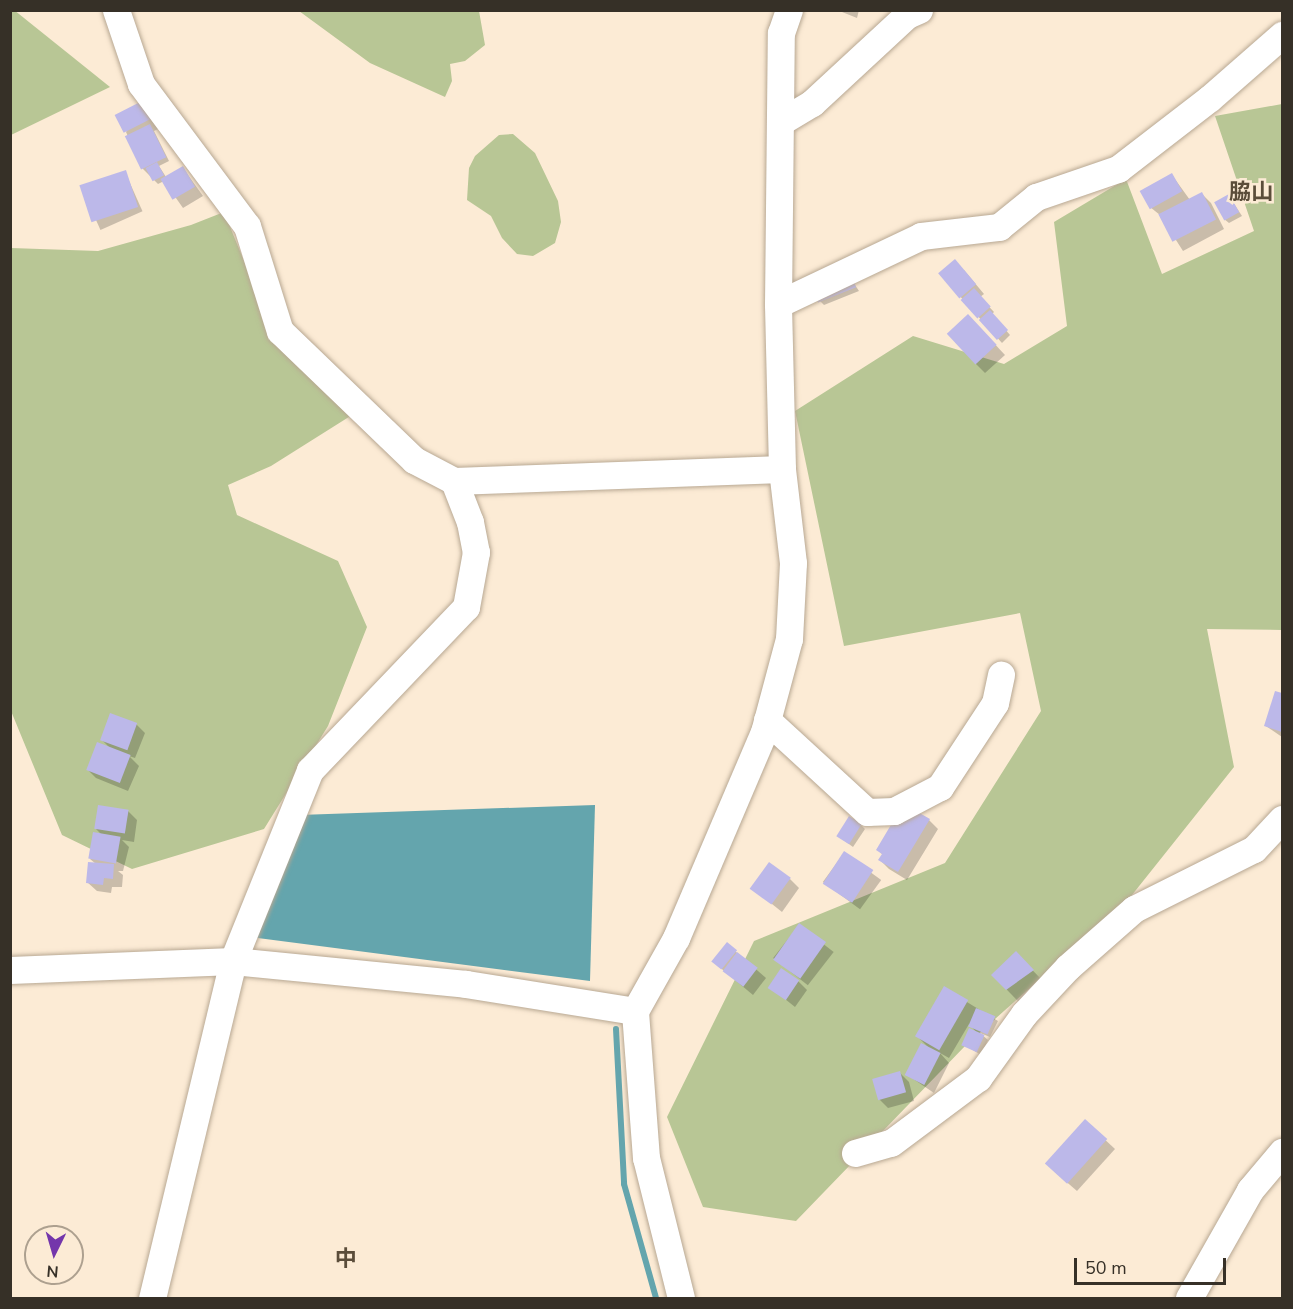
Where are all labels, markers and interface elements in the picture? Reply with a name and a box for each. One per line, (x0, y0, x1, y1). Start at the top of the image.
district label: 脇山 (1229, 180, 1273, 206)
north arrow (24, 1225, 84, 1285)
scale bar (1077, 1246, 1228, 1284)
district label: 中 (335, 1247, 357, 1273)
text: 50 m (1085, 1256, 1127, 1280)
text: N (46, 1259, 60, 1282)

